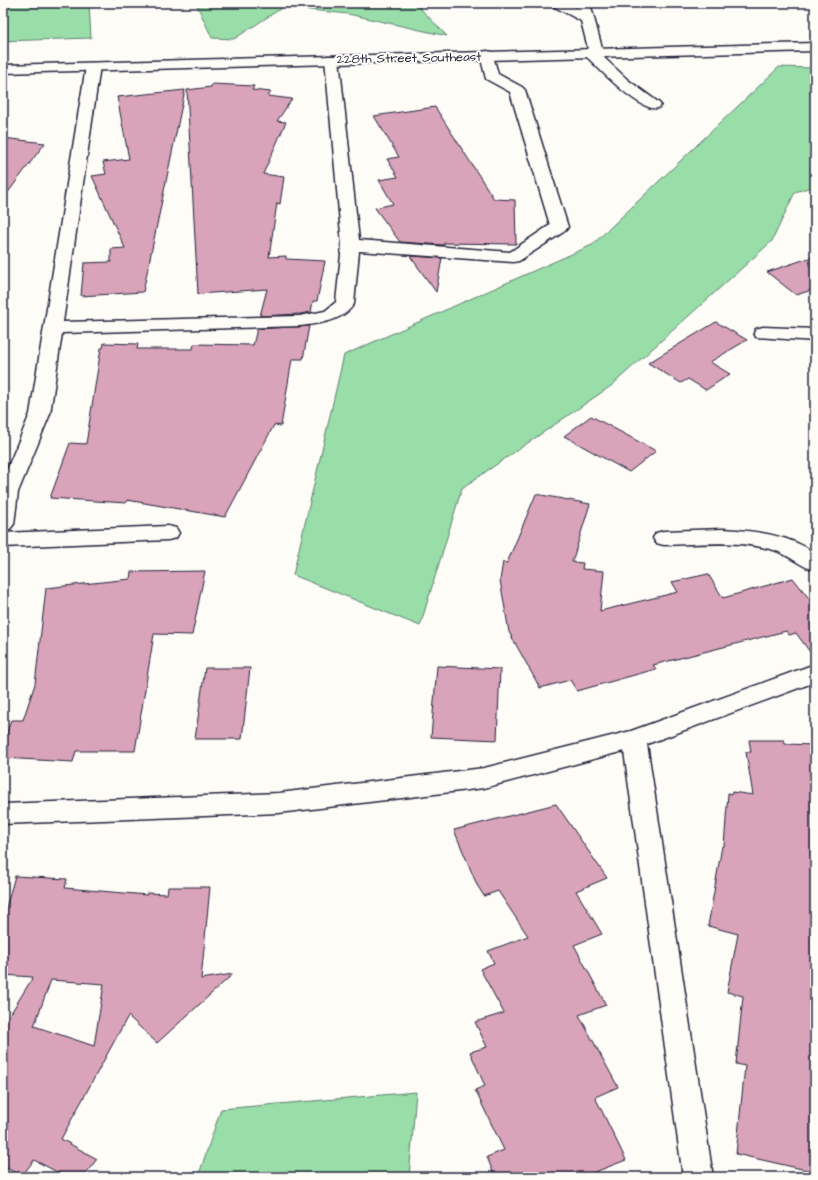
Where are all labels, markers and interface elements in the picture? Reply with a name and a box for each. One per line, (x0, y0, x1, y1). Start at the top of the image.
street label: 228th Street Southeast (336, 48, 482, 68)

